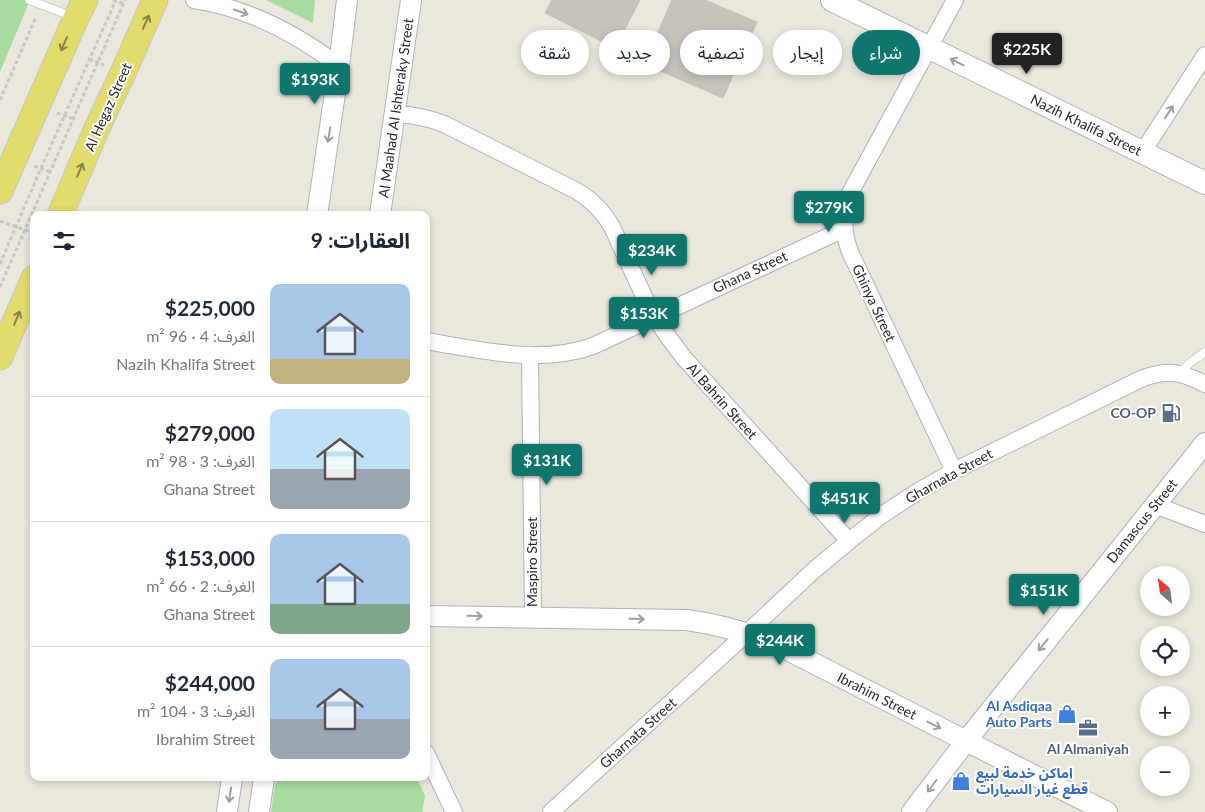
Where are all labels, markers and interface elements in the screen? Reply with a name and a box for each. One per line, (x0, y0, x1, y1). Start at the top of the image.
one-way arrow (233, 8, 248, 17)
one-way arrow (142, 15, 152, 30)
street label: Al Maahad Al Ishteraky Street (374, 17, 417, 199)
chip: شقة (521, 30, 589, 75)
chip: جديد (599, 30, 670, 75)
chip: تصفية (680, 30, 763, 75)
chip: إيجار (773, 30, 842, 75)
chip: شراء (852, 30, 920, 75)
pin: $225K (992, 32, 1062, 75)
one-way arrow (59, 36, 69, 51)
text: $225K (1003, 39, 1051, 58)
one-way arrow (950, 56, 965, 66)
street label: Al Hegaz Street (80, 60, 135, 154)
pin: $193K (280, 62, 350, 105)
text: $193K (291, 69, 339, 88)
street label: Nazih Khalifa Street (1028, 90, 1145, 159)
one-way arrow (1164, 105, 1174, 119)
one-way arrow (323, 127, 333, 143)
one-way arrow (75, 163, 85, 178)
pin: $279K (794, 190, 864, 233)
text: $279K (805, 197, 853, 216)
icon: filters (50, 227, 78, 255)
text: العقارات: 9 (311, 227, 410, 252)
pin: $234K (617, 234, 687, 276)
text: $234K (628, 240, 676, 259)
street label: Ghana Street (710, 247, 790, 296)
street label: Ghinya Street (849, 261, 900, 344)
text: $225,000 (165, 295, 255, 320)
pin: $153K (609, 296, 679, 339)
text: $153K (620, 303, 668, 322)
icon: home (310, 304, 370, 364)
one-way arrow (13, 311, 23, 326)
text: الغرف: 4 · 96 m² (146, 326, 255, 345)
text: Nazih Khalifa Street (116, 354, 255, 373)
street label: Al Bahrin Street (684, 359, 761, 442)
fuel station icon: CO-OP (1160, 402, 1182, 424)
place label: CO-OP (1110, 404, 1156, 421)
text: $279,000 (165, 420, 255, 445)
icon: home (310, 429, 370, 489)
pin: $131K (512, 444, 582, 486)
street label: Gharnata Street (902, 445, 995, 507)
text: $131K (523, 450, 571, 469)
text: الغرف: 3 · 98 m² (146, 451, 255, 470)
street label: Damascus Street (1103, 475, 1181, 566)
text: Ghana Street (163, 479, 255, 498)
pin: $451K (810, 482, 880, 524)
text: $451K (821, 488, 869, 507)
street label: Maspiro Street (523, 517, 540, 607)
text: $153,000 (165, 545, 255, 570)
icon: home (310, 554, 370, 614)
north arrow (1140, 566, 1190, 616)
map controls (1140, 566, 1190, 796)
pin: $151K (1009, 574, 1079, 616)
text: الغرف: 2 · 66 m² (146, 576, 255, 595)
text: $151K (1020, 580, 1068, 599)
text: Ghana Street (163, 604, 255, 623)
one-way arrow (466, 611, 483, 621)
one-way arrow (629, 614, 645, 624)
pin: $244K (745, 624, 815, 666)
button: locate (1140, 626, 1190, 676)
text: $244K (756, 630, 804, 649)
one-way arrow (1038, 638, 1049, 651)
street label: Ibrahim Street (835, 668, 920, 723)
text: $244,000 (165, 670, 255, 695)
icon: home (310, 679, 370, 739)
button: + (1140, 686, 1190, 736)
street label: Gharnata Street (596, 694, 679, 771)
place label: Al Asdiqaa Auto Parts (985, 697, 1052, 730)
text: الغرف: 3 · 104 m² (137, 701, 255, 720)
shop icon: Al Asdiqaa Auto Parts (1056, 703, 1078, 725)
office icon: Al Almaniyah (1077, 717, 1099, 739)
one-way arrow (926, 721, 941, 730)
text: Ibrahim Street (156, 729, 255, 748)
place label: Al Almaniyah (1046, 740, 1129, 757)
button: − (1140, 746, 1190, 796)
place label: اماكن خدمة لبيع قطع غيار السيارات (976, 764, 1088, 799)
shop icon: اماكن خدمة لبيع قطع غيار السيارات (950, 770, 972, 792)
one-way arrow (927, 779, 937, 793)
one-way arrow (224, 786, 234, 802)

